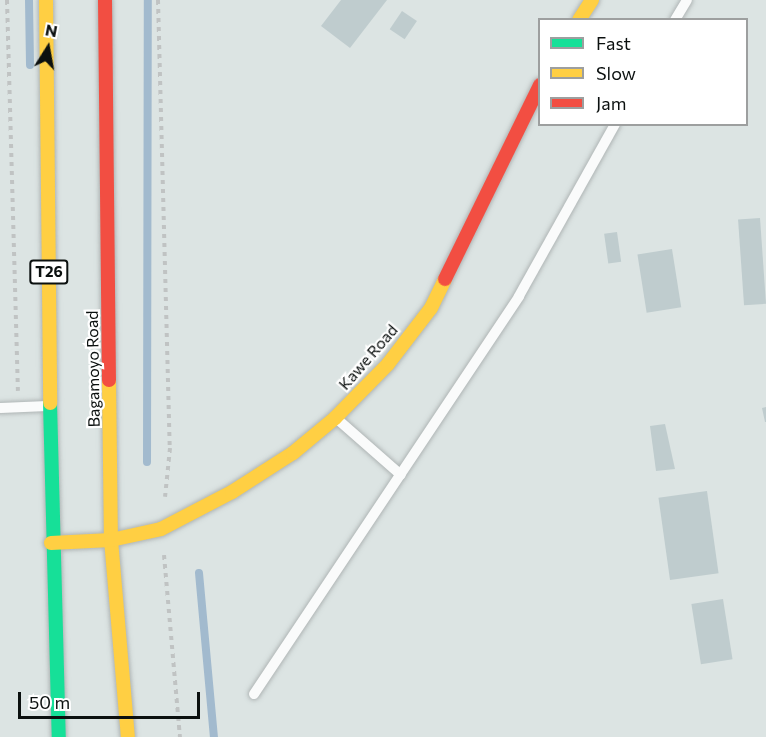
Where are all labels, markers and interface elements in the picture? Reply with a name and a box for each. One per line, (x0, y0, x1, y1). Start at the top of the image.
north arrow (18, 18, 78, 78)
legend (538, 18, 748, 126)
text: N (44, 19, 59, 40)
text: Fast (596, 32, 631, 54)
text: Slow (596, 62, 636, 84)
text: Jam (596, 92, 626, 114)
road number: T26 (28, 260, 70, 284)
street label: Bagamoyo Road (82, 310, 104, 428)
street label: Kawe Road (334, 320, 402, 394)
scale bar (21, 680, 202, 718)
text: 50 m (29, 691, 70, 713)

